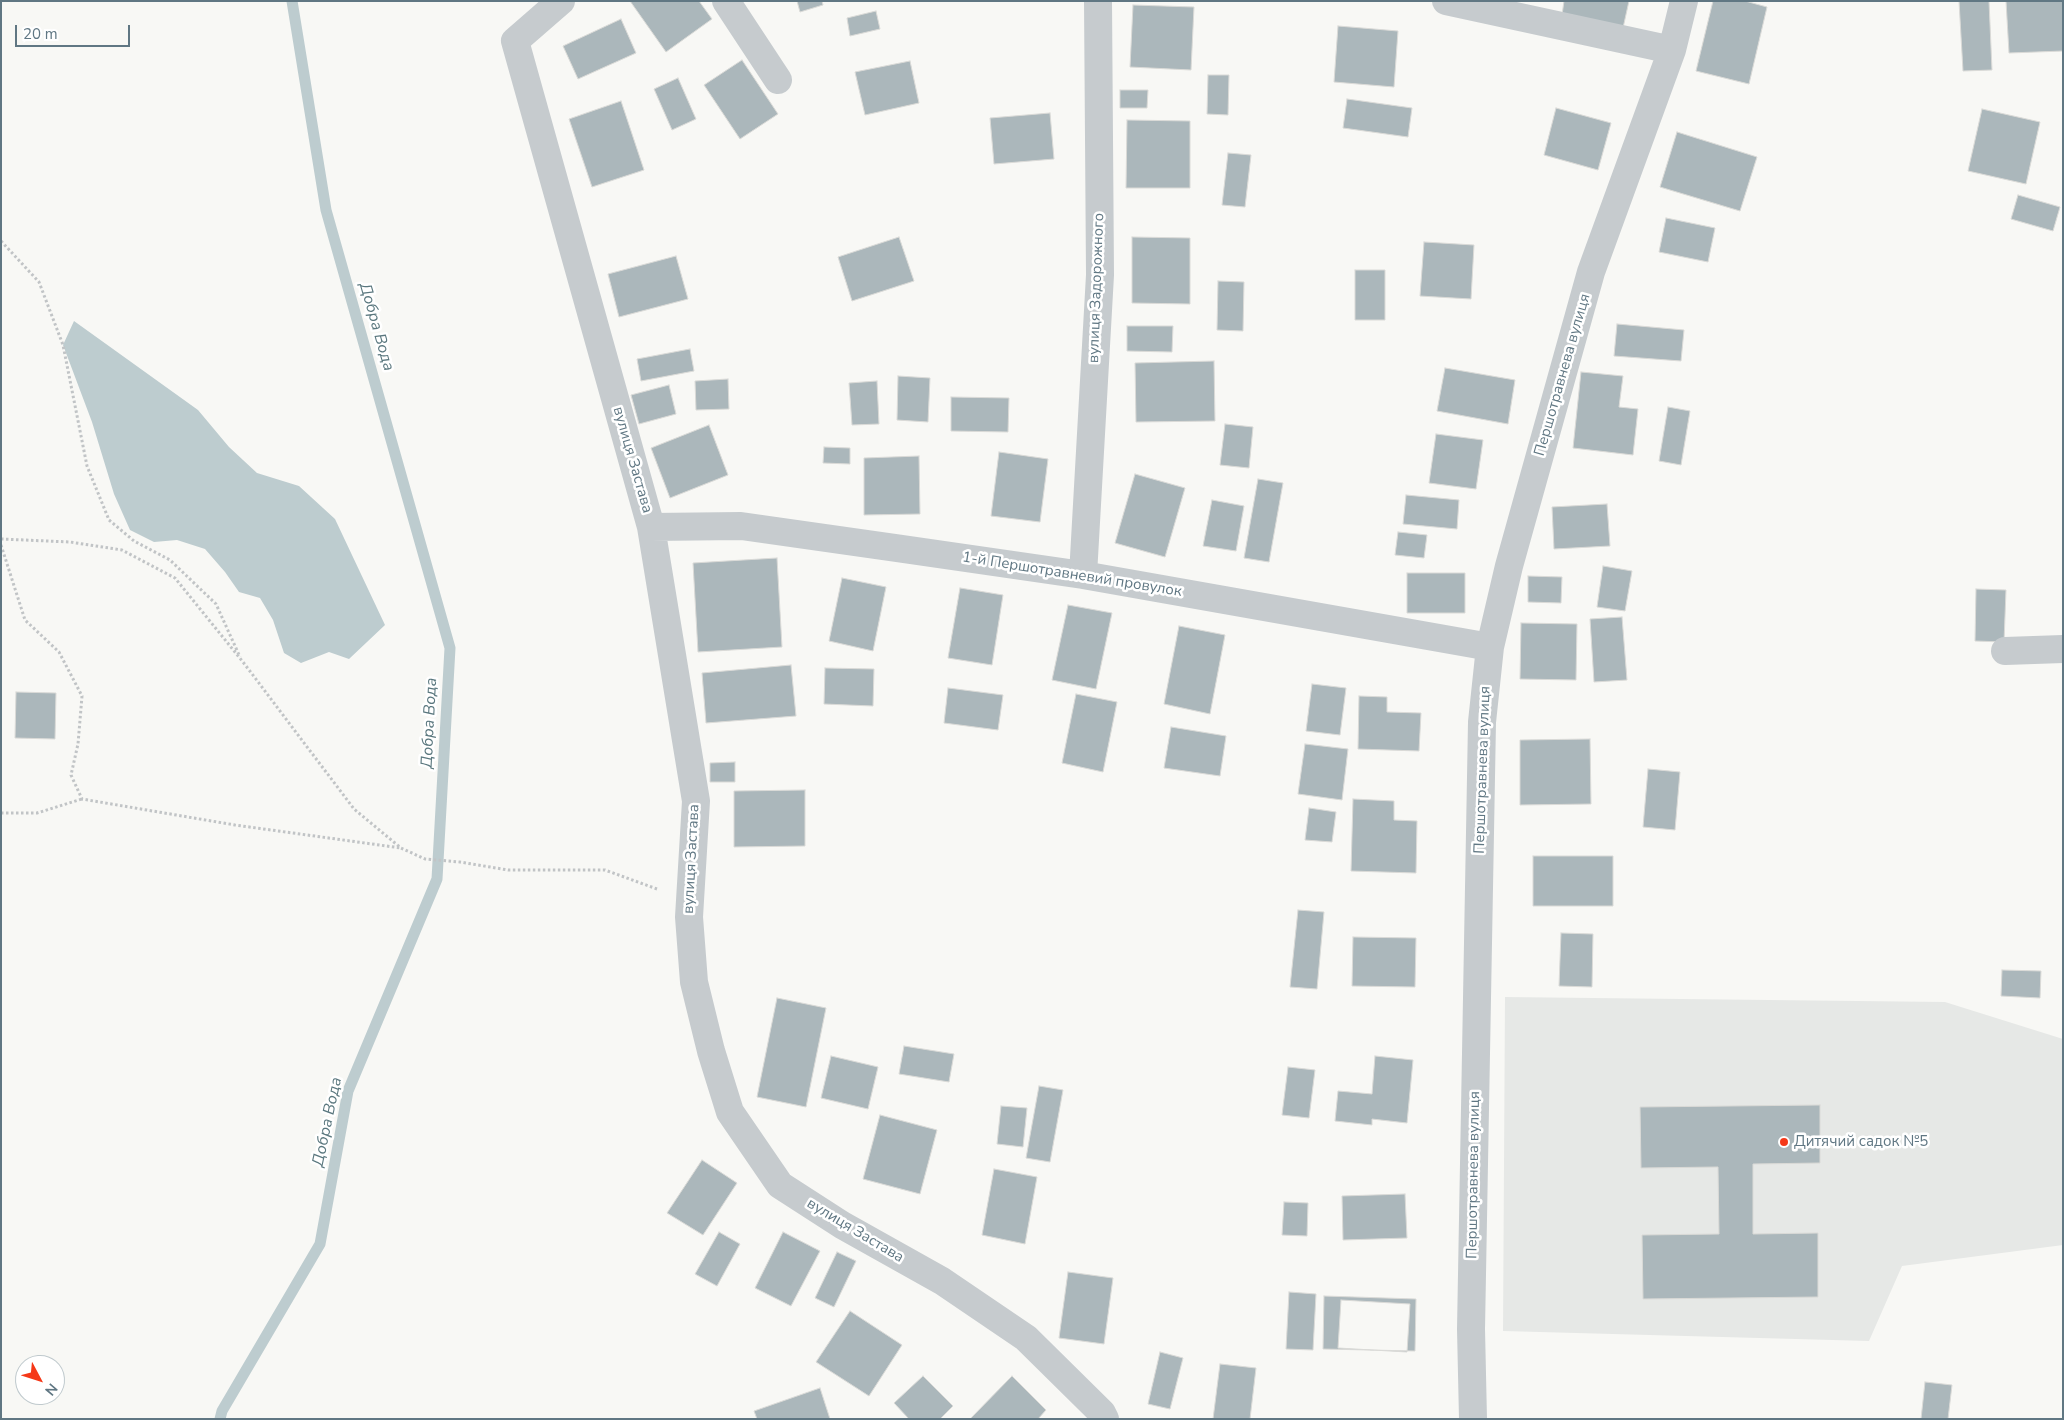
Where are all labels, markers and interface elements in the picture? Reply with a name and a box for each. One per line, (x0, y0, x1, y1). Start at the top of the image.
scale bar (18, 15, 132, 47)
text: 20 m (23, 24, 58, 44)
street label: вулиця Задорожного (1085, 213, 1109, 363)
water label: Добра Вода (354, 281, 398, 373)
street label: Першотравнева вулиця (1531, 292, 1595, 458)
street label: вулиця Застава (608, 405, 656, 515)
street label: 1-й Першотравневий провулок (961, 549, 1183, 601)
water label: Добра Вода (418, 677, 442, 769)
street label: Першотравнева вулиця (1471, 686, 1495, 854)
street label: вулиця Застава (680, 804, 704, 914)
water label: Добра Вода (309, 1076, 347, 1168)
street label: Першотравнева вулиця (1464, 1091, 1484, 1259)
place label: Дитячий садок №5 (1794, 1133, 1928, 1151)
marker: Дитячий садок №5 (1778, 1136, 1790, 1148)
street label: вулиця Застава (803, 1195, 907, 1267)
north arrow (15, 1355, 65, 1405)
text: N (40, 1379, 62, 1399)

